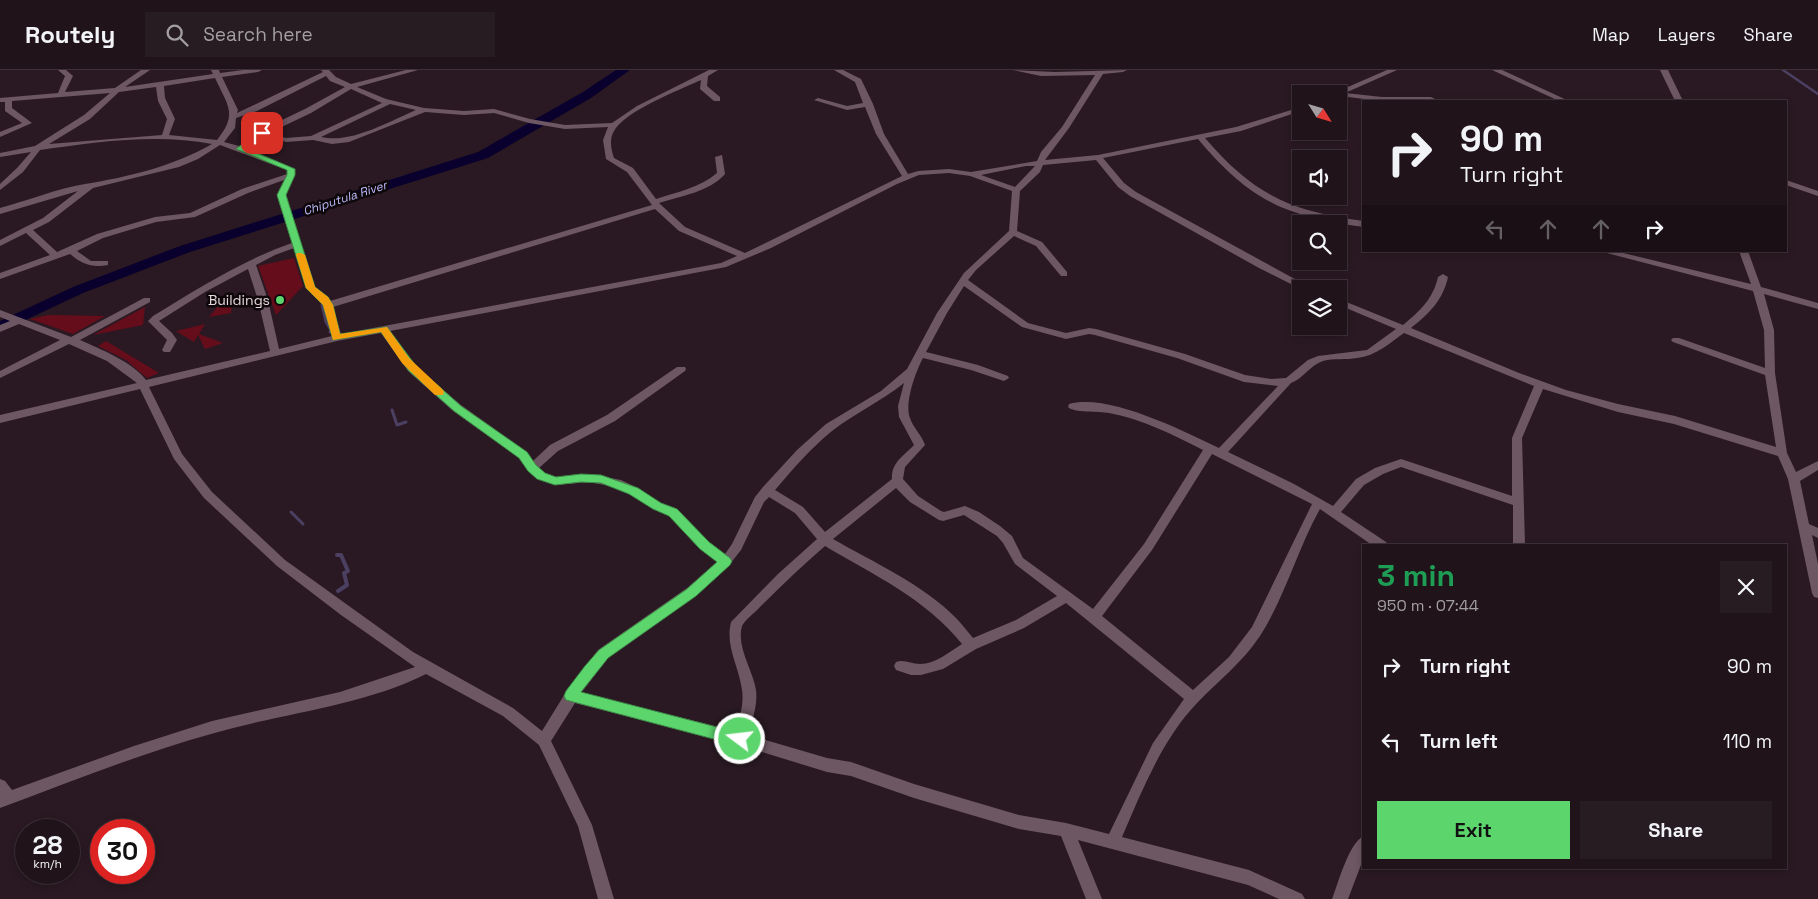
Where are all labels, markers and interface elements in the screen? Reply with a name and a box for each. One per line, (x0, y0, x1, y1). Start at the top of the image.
search box (145, 12, 495, 57)
text: Routely (25, 19, 115, 50)
icon: search (163, 21, 191, 49)
text: Search here (203, 22, 313, 47)
text: Map (1592, 23, 1630, 46)
text: Layers (1658, 23, 1715, 46)
text: Share (1743, 23, 1793, 46)
north arrow (1292, 85, 1348, 140)
map controls (1292, 85, 1347, 335)
pin (241, 112, 283, 154)
text: 90 m (1460, 117, 1543, 161)
icon: arrive (248, 119, 276, 147)
icon: right (1377, 120, 1442, 185)
button: sound (1292, 150, 1347, 205)
text: Turn right (1460, 160, 1563, 188)
water label: Chiputula River (301, 176, 390, 219)
button: search (1292, 215, 1347, 270)
icon: left (1481, 215, 1509, 243)
icon: ahead (1534, 215, 1562, 243)
icon: ahead (1587, 215, 1615, 243)
icon: right (1640, 215, 1668, 243)
button: layers (1292, 280, 1347, 335)
place label: Buildings (208, 291, 270, 309)
marker: Buildings (274, 294, 286, 306)
text: 3 min (1377, 556, 1455, 595)
button: close (1720, 561, 1772, 613)
text: 950 m · 07:44 (1377, 595, 1479, 616)
icon: right (1377, 653, 1405, 681)
text: Turn right (1420, 654, 1510, 679)
text: 90 m (1727, 654, 1772, 679)
position arrow (713, 712, 765, 764)
icon: left (1377, 728, 1405, 756)
text: Turn left (1420, 729, 1498, 754)
text: 110 m (1723, 729, 1772, 754)
button: Exit (1377, 801, 1570, 859)
button: Share (1580, 801, 1772, 859)
speed limit sign: 30 (90, 819, 155, 884)
text: 28 (33, 829, 62, 861)
text: km/h (33, 856, 62, 872)

